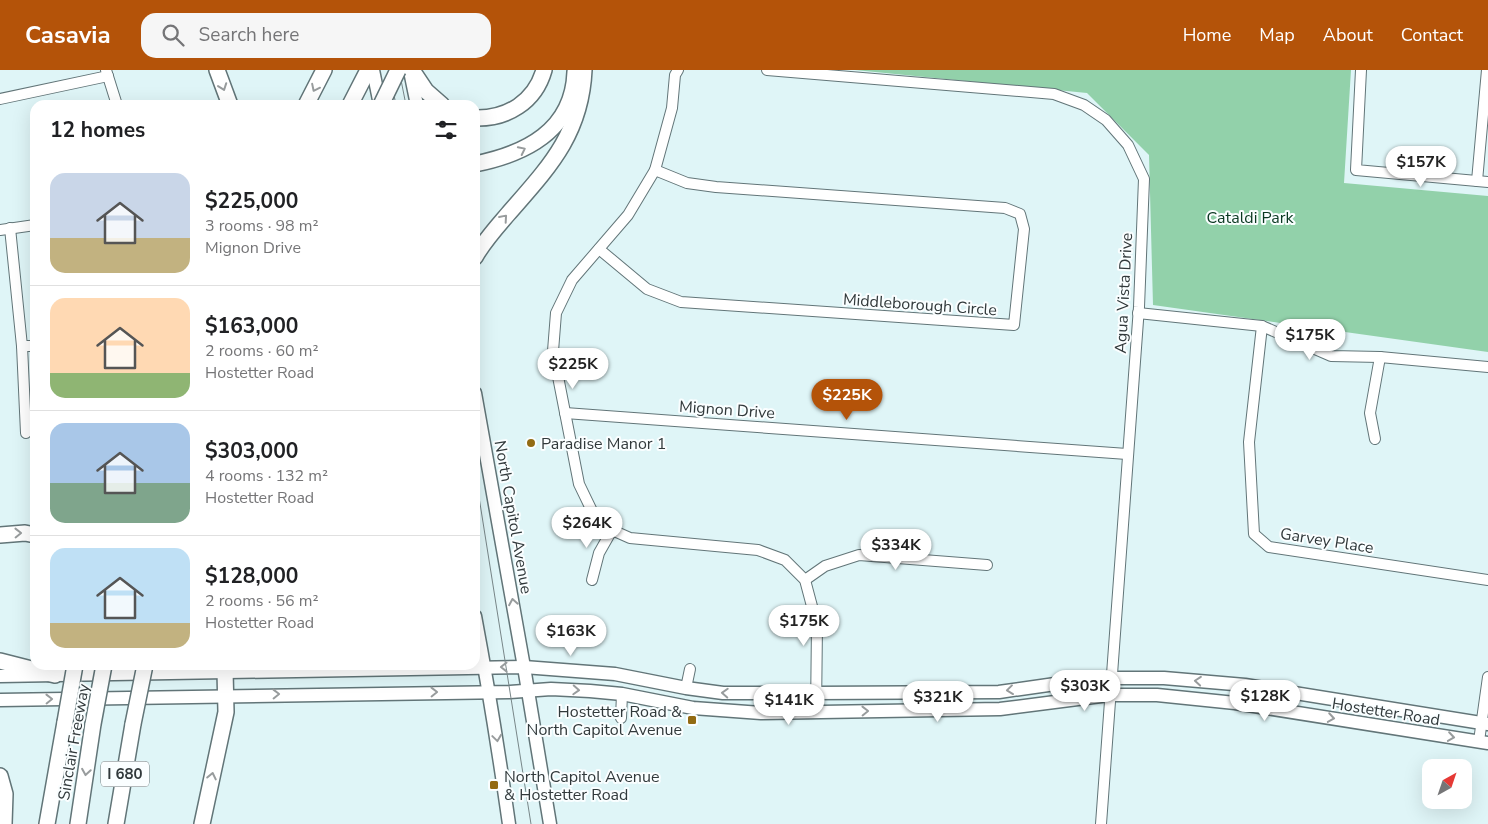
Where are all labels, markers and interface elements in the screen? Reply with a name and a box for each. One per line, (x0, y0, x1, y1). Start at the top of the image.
search box (141, 13, 491, 58)
text: Casavia (25, 19, 111, 51)
icon: search (159, 21, 187, 49)
text: Search here (199, 22, 299, 48)
text: Home (1183, 23, 1231, 47)
text: Map (1259, 23, 1295, 47)
text: About (1323, 23, 1373, 47)
text: Contact (1401, 23, 1463, 47)
one-way arrow (311, 82, 321, 91)
one-way arrow (217, 83, 227, 91)
text: 12 homes (50, 116, 145, 144)
icon: filters (432, 116, 460, 144)
one-way arrow (517, 146, 526, 157)
pin: $157K (1386, 146, 1456, 188)
text: $157K (1396, 151, 1446, 173)
text: $225,000 (205, 187, 298, 215)
icon: home (90, 193, 150, 253)
park label: Cataldi Park (1207, 207, 1294, 229)
text: 3 rooms · 98 m² (205, 215, 318, 237)
one-way arrow (499, 215, 507, 224)
street label: Agua Vista Drive (1110, 232, 1138, 354)
text: Mignon Drive (205, 237, 301, 259)
street label: Middleborough Circle (842, 289, 998, 321)
text: $163,000 (205, 312, 298, 340)
icon: home (90, 318, 150, 378)
pin: $175K (1275, 318, 1345, 361)
text: $175K (1285, 324, 1335, 346)
text: 2 rooms · 60 m² (205, 340, 318, 362)
pin: $225K (538, 348, 608, 390)
text: $225K (548, 353, 598, 375)
text: Hostetter Road (205, 362, 314, 384)
pin: $225K (812, 378, 882, 421)
text: $225K (822, 384, 872, 406)
street label: Mignon Drive (678, 396, 776, 424)
place label: Paradise Manor 1 (541, 433, 666, 455)
text: $303,000 (205, 437, 298, 465)
marker: Paradise Manor 1 (525, 437, 537, 449)
street label: North Capitol Avenue (489, 439, 537, 596)
icon: home (90, 443, 150, 503)
text: 4 rooms · 132 m² (205, 465, 328, 487)
text: Hostetter Road (205, 487, 314, 509)
pin: $264K (552, 506, 622, 549)
text: $264K (562, 512, 612, 534)
street label: Garvey Place (1279, 523, 1375, 559)
one-way arrow (14, 528, 22, 538)
pin: $334K (861, 528, 931, 571)
text: $334K (871, 534, 921, 556)
text: $128,000 (205, 562, 298, 590)
icon: home (90, 568, 150, 628)
text: 2 rooms · 56 m² (205, 590, 318, 612)
one-way arrow (508, 598, 518, 607)
pin: $175K (769, 604, 839, 647)
text: $175K (779, 610, 829, 632)
text: Hostetter Road (205, 612, 314, 634)
pin: $163K (536, 614, 606, 657)
text: $163K (546, 620, 596, 642)
one-way arrow (500, 662, 508, 672)
pin: $303K (1050, 670, 1120, 712)
text: $303K (1060, 675, 1110, 697)
one-way arrow (1193, 676, 1201, 687)
pin: $321K (903, 680, 973, 723)
pin: $128K (1230, 680, 1300, 722)
street label: Sinclair Freeway (53, 681, 95, 802)
pin: $141K (754, 684, 824, 726)
one-way arrow (1005, 684, 1013, 695)
one-way arrow (573, 685, 581, 696)
text: $128K (1240, 685, 1290, 707)
text: $321K (913, 686, 963, 708)
one-way arrow (430, 687, 438, 697)
one-way arrow (720, 687, 728, 698)
one-way arrow (272, 689, 280, 700)
text: $141K (764, 689, 814, 711)
one-way arrow (45, 693, 53, 704)
street label: Hostetter Road (1330, 693, 1441, 731)
place label: Hostetter Road & North Capitol Avenue (527, 701, 682, 741)
one-way arrow (862, 706, 869, 716)
one-way arrow (1326, 713, 1335, 723)
marker: Hostetter Road & North Capitol Avenue (686, 714, 698, 726)
one-way arrow (1447, 731, 1455, 742)
one-way arrow (491, 734, 502, 742)
north arrow (1422, 759, 1472, 809)
map controls (1422, 759, 1472, 809)
road number: I 680 (101, 762, 149, 786)
place label: North Capitol Avenue & Hostetter Road (504, 766, 659, 806)
one-way arrow (81, 768, 91, 777)
one-way arrow (206, 772, 217, 781)
marker: North Capitol Avenue & Hostetter Road (488, 779, 500, 791)

